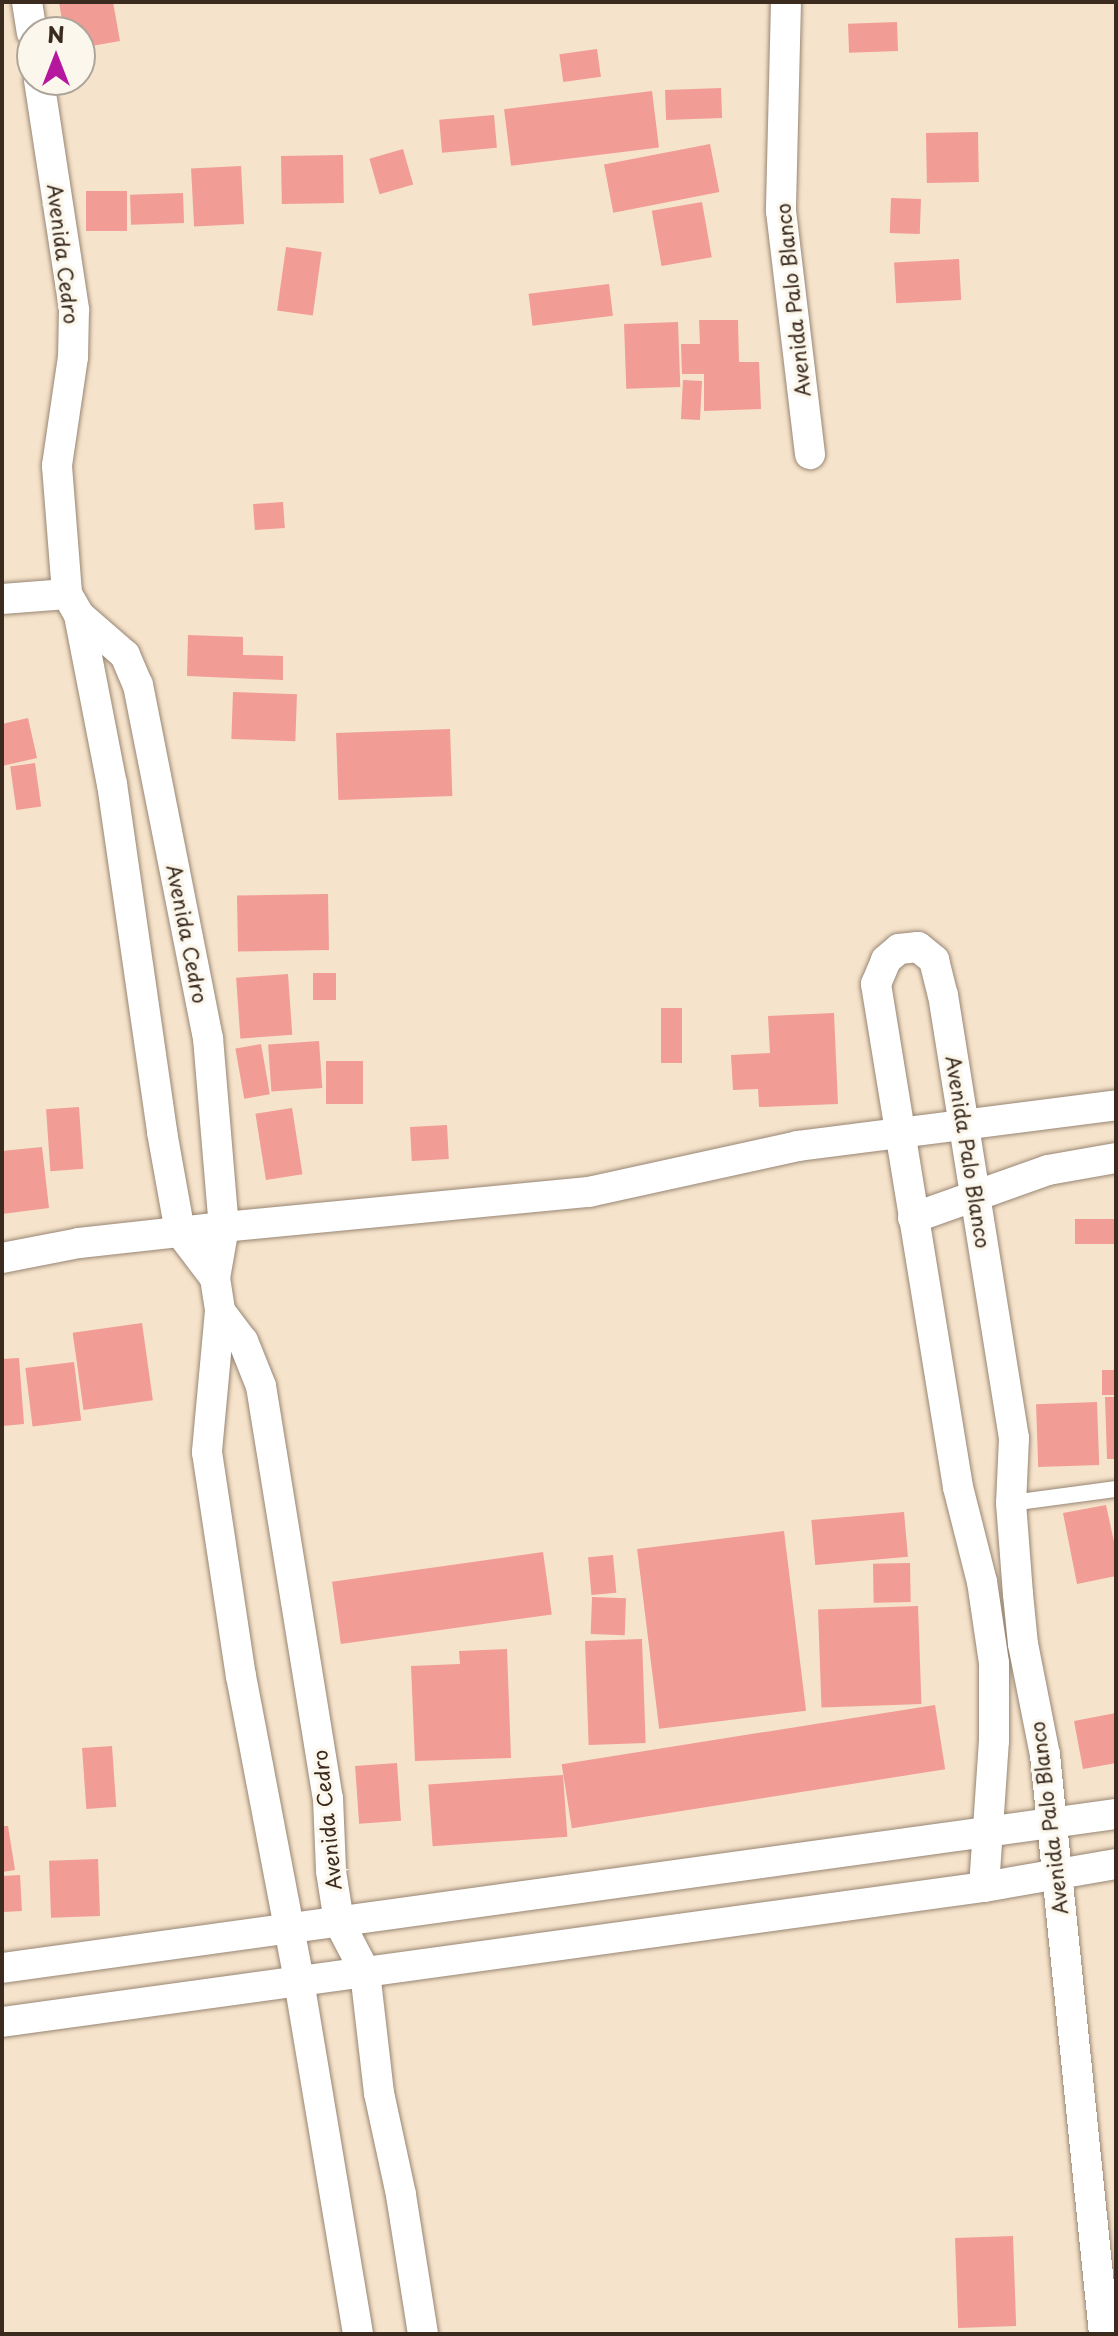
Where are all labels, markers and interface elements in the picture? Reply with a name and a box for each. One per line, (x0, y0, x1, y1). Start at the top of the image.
north arrow (16, 16, 96, 96)
text: N (47, 17, 65, 50)
street label: Avenida Cedro (43, 183, 83, 325)
street label: Avenida Palo Blanco (771, 201, 815, 399)
street label: Avenida Cedro (162, 863, 212, 1005)
street label: Avenida Palo Blanco (941, 1053, 995, 1251)
street label: Avenida Palo Blanco (1025, 1719, 1073, 1917)
street label: Avenida Cedro (308, 1749, 346, 1891)

